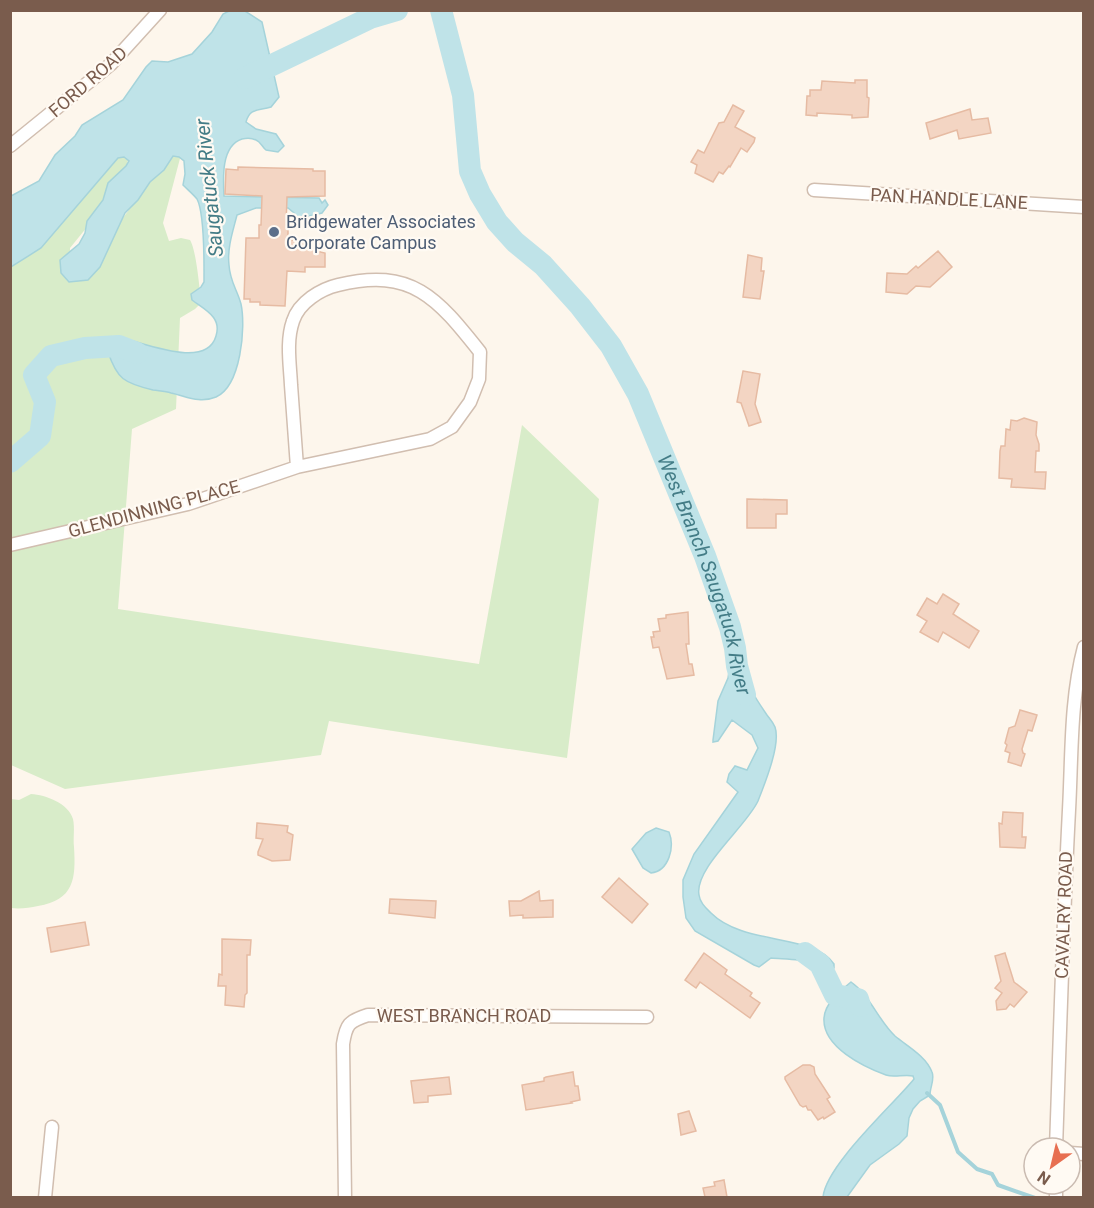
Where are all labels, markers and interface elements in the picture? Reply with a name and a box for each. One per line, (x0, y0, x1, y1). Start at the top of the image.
street label: FORD ROAD (44, 42, 131, 121)
water label: Saugatuck River (190, 116, 228, 258)
street label: PAN HANDLE LANE (870, 184, 1028, 213)
place label: Bridgewater Associates Corporate Campus (286, 211, 476, 253)
marker: Bridgewater Associates Corporate Campus (267, 225, 281, 239)
water label: West Branch Saugatuck River (652, 451, 757, 699)
street label: GLENDINNING PLACE (66, 476, 242, 542)
street label: CAVALRY ROAD (1051, 851, 1076, 979)
street label: WEST BRANCH ROAD (377, 1005, 551, 1026)
north arrow (1022, 1136, 1082, 1196)
text: N (1034, 1167, 1054, 1189)

